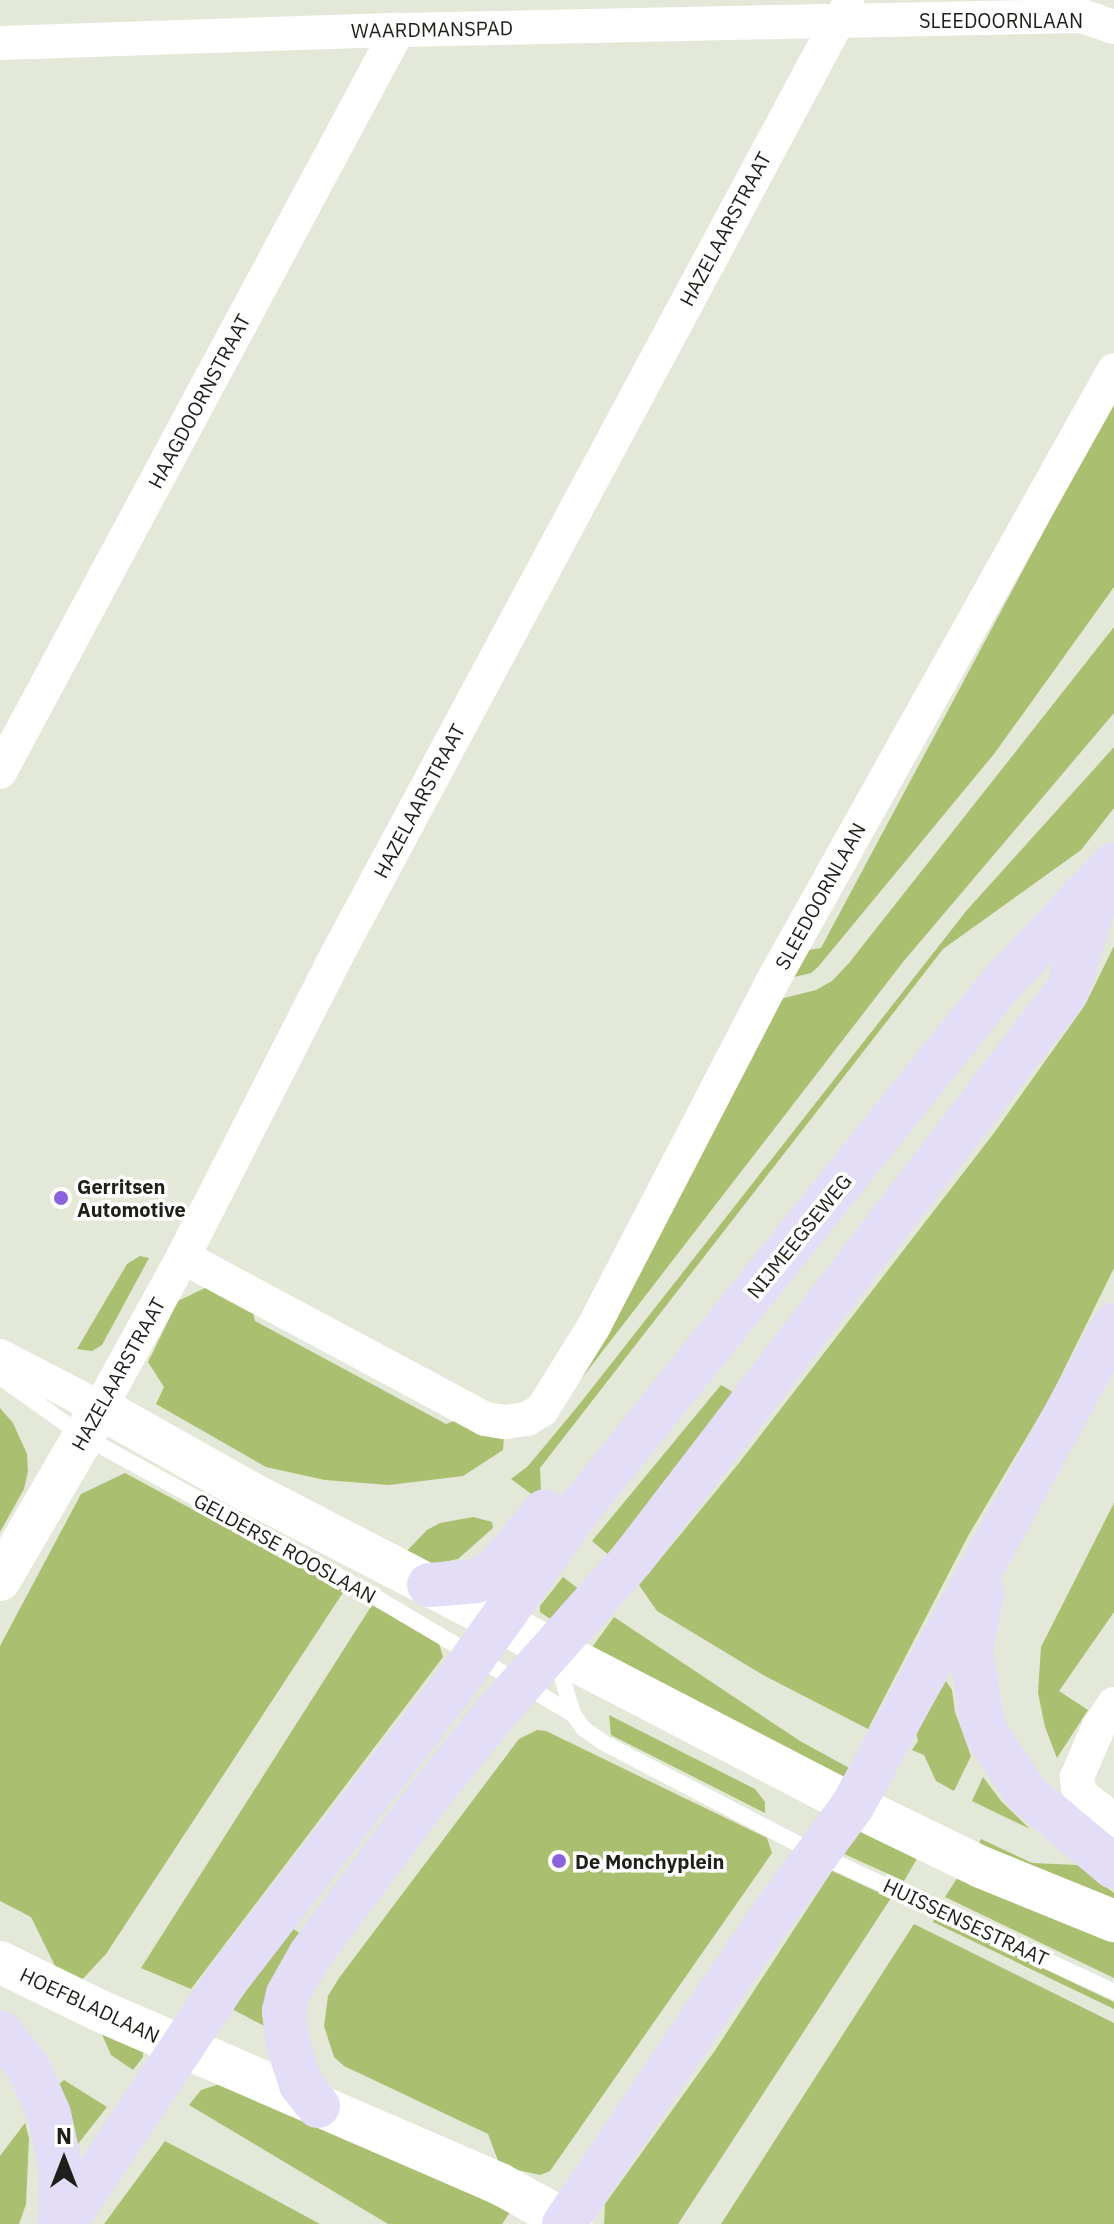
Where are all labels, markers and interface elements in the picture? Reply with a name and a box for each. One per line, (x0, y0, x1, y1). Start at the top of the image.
street label: SLEEDOORNLAAN (919, 8, 1083, 32)
street label: WAARDMANSPAD (351, 16, 513, 42)
street label: HAZELAARSTRAAT (674, 148, 776, 310)
street label: HAAGDOORNSTRAAT (143, 310, 255, 492)
street label: HAZELAARSTRAAT (368, 720, 470, 882)
street label: SLEEDOORNLAAN (770, 818, 870, 974)
street label: NIJMEEGSEWEG (742, 1169, 856, 1303)
place label: Gerritsen Automotive (77, 1174, 186, 1221)
marker: Gerritsen Automotive (52, 1189, 70, 1207)
street label: HAZELAARSTRAAT (66, 1293, 170, 1455)
street label: GELDERSE ROOSLAAN (190, 1488, 380, 1608)
place label: De Monchyplein (575, 1849, 724, 1873)
marker: De Monchyplein (550, 1852, 568, 1870)
street label: HUISSENSESTRAAT (880, 1873, 1052, 1971)
street label: HOEFBLADLAAN (16, 1962, 164, 2048)
north arrow (24, 2120, 104, 2200)
text: N (56, 2121, 72, 2150)

